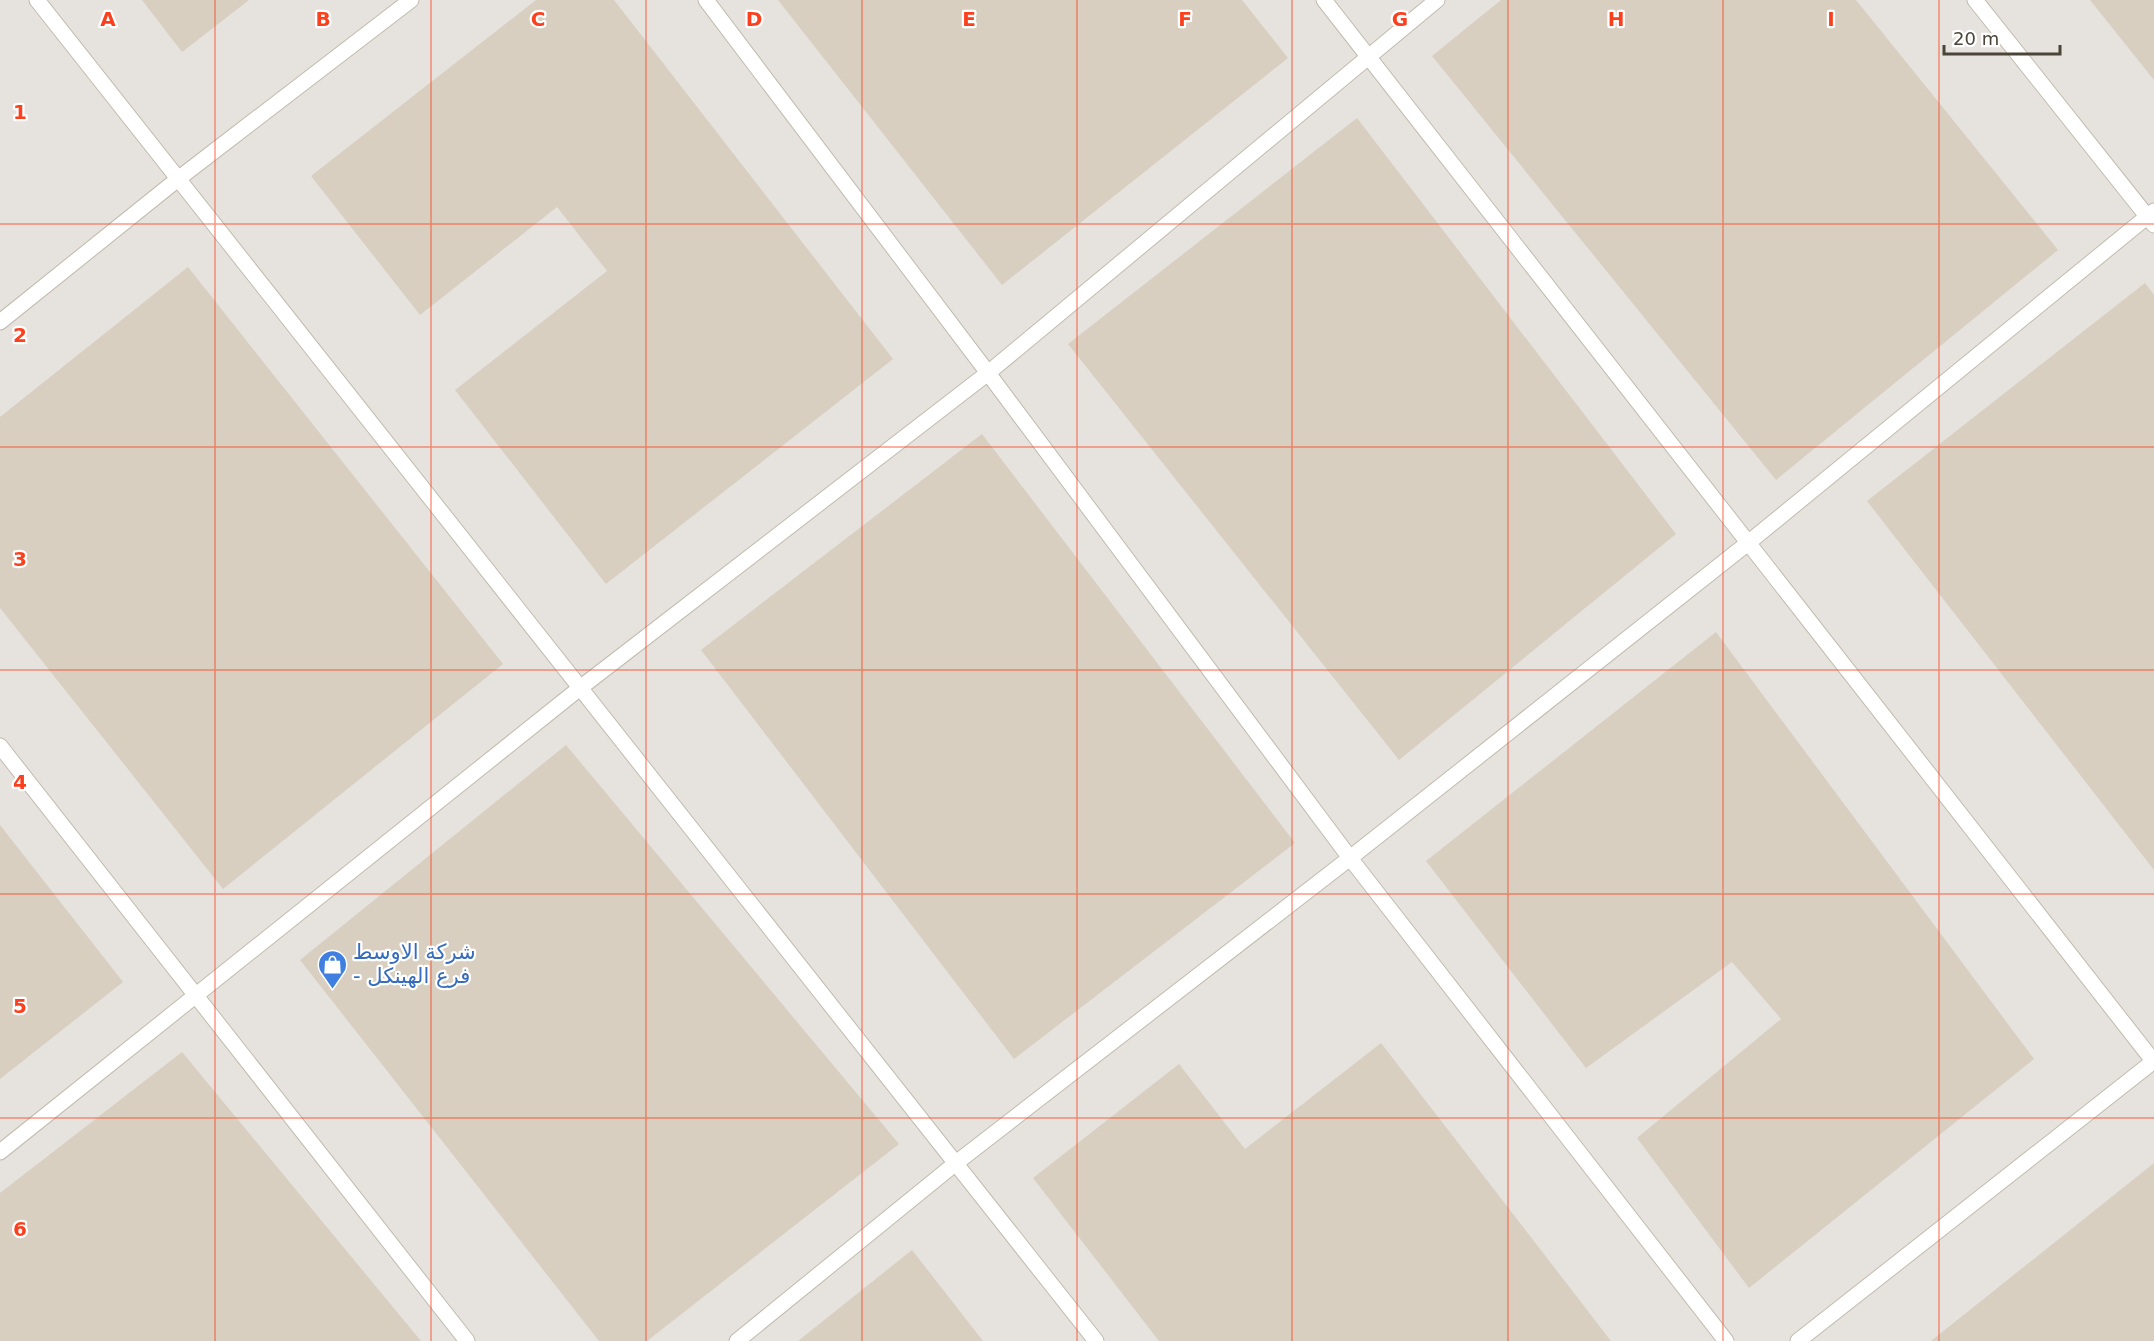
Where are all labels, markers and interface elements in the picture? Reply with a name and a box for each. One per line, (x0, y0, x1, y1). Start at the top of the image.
text: A (100, 7, 116, 31)
text: B (315, 7, 331, 31)
text: C (531, 7, 545, 31)
text: D (746, 7, 762, 31)
text: E (962, 7, 976, 31)
text: F (1178, 7, 1192, 31)
text: G (1392, 7, 1408, 31)
text: H (1608, 7, 1624, 31)
text: I (1827, 7, 1835, 31)
scale bar (1944, 18, 2060, 56)
text: 20 m (1953, 28, 1999, 49)
text: 1 (13, 100, 27, 124)
text: 2 (13, 323, 27, 347)
text: 3 (13, 547, 27, 571)
text: 4 (13, 770, 27, 794)
place label: شركة الاوسط - فرع الهينكل (353, 940, 476, 988)
shop icon: شركة الاوسط - فرع الهينكل (316, 948, 348, 990)
text: 5 (13, 994, 27, 1018)
text: 6 (13, 1217, 27, 1241)

